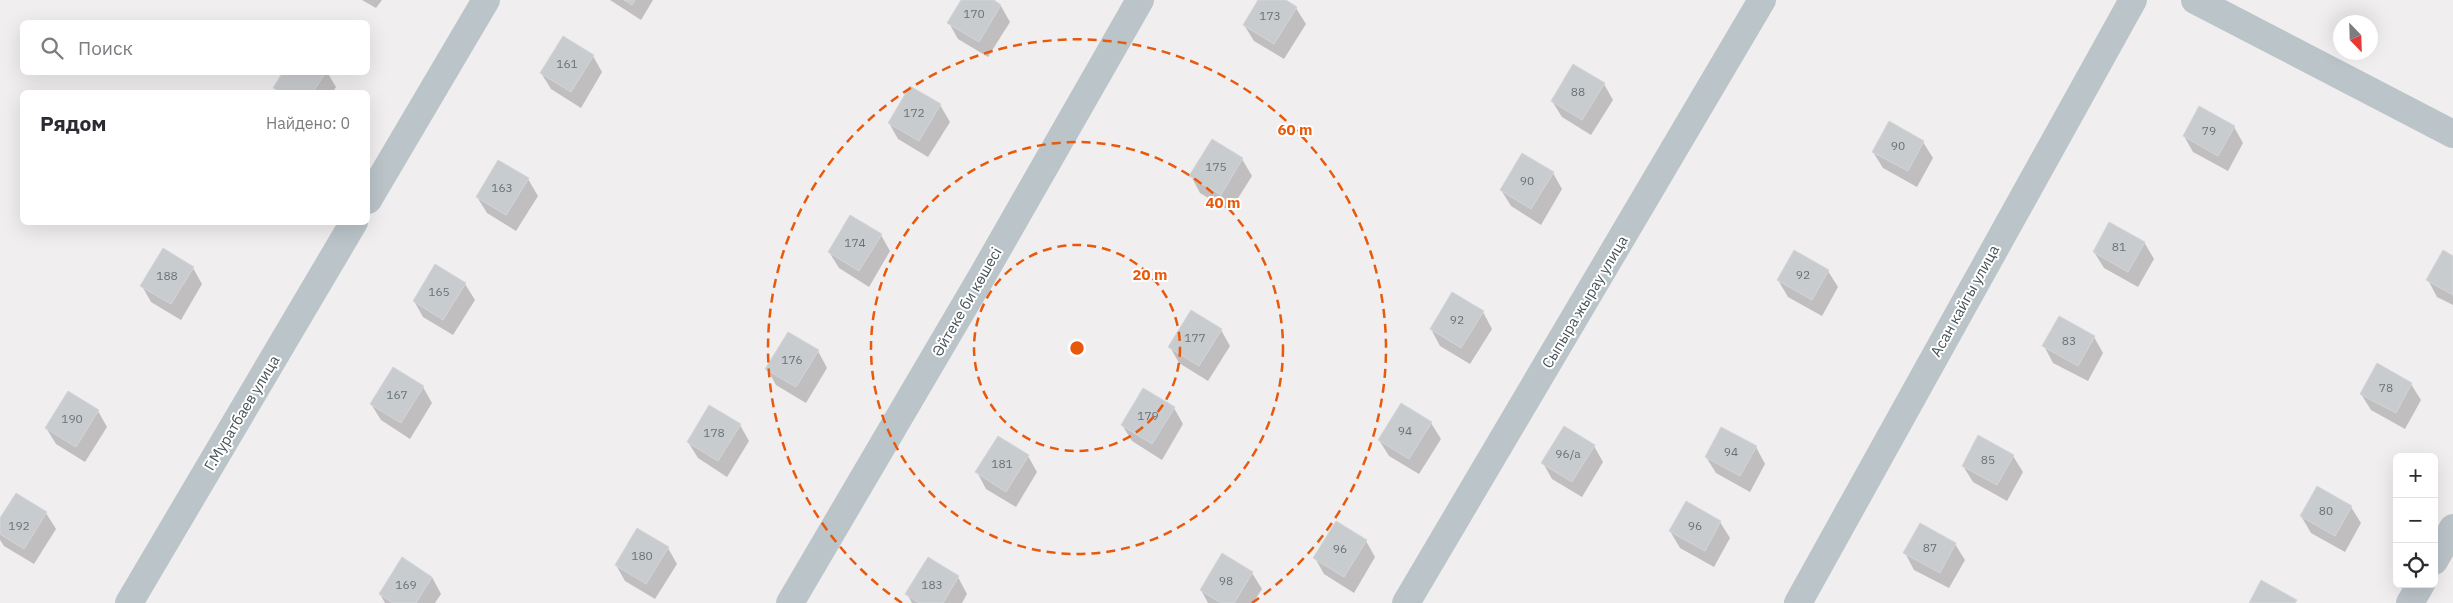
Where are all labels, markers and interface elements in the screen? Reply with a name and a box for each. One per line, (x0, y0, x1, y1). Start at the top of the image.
house number: 170 (963, 6, 985, 21)
house number: 173 (1259, 8, 1281, 23)
north arrow (2333, 15, 2378, 60)
search box (20, 20, 370, 75)
icon: search (38, 34, 66, 62)
text: Поиск (78, 36, 133, 60)
house number: 161 (556, 56, 578, 71)
house number: 88 (1571, 84, 1585, 99)
house number: 172 (903, 105, 925, 120)
text: Рядом (40, 109, 107, 137)
text: Найдено: 0 (266, 113, 350, 133)
text: 60 m (1278, 120, 1312, 139)
house number: 79 (2202, 123, 2216, 138)
house number: 90 (1891, 138, 1905, 153)
house number: 175 (1205, 159, 1227, 174)
house number: 90 (1520, 173, 1534, 188)
house number: 163 (491, 180, 513, 195)
text: 40 m (1206, 193, 1240, 212)
street label: Сыпыра жырау улица (1537, 232, 1632, 372)
house number: 174 (844, 235, 866, 250)
house number: 81 (2112, 239, 2126, 254)
street label: Асан кайгы улица (1926, 242, 2003, 360)
street label: Әйтеке би көшесі (928, 244, 1006, 360)
text: 20 m (1133, 265, 1167, 284)
house number: 92 (1796, 267, 1810, 282)
house number: 188 (156, 268, 178, 283)
house number: 165 (428, 284, 450, 299)
house number: 92 (1450, 312, 1464, 327)
house number: 177 (1184, 330, 1206, 345)
house number: 83 (2062, 333, 2076, 348)
centre of rings (1068, 339, 1086, 357)
street label: Г.Муратбаев улица (200, 352, 284, 474)
house number: 176 (781, 352, 803, 367)
house number: 78 (2379, 380, 2393, 395)
house number: 167 (386, 387, 408, 402)
house number: 179 (1137, 408, 1159, 423)
house number: 190 (61, 411, 83, 426)
house number: 94 (1398, 423, 1412, 438)
house number: 178 (703, 425, 725, 440)
house number: 94 (1724, 444, 1738, 459)
house number: 96/а (1555, 446, 1581, 461)
house number: 85 (1981, 452, 1995, 467)
map controls (2393, 453, 2438, 588)
button: + (2393, 453, 2438, 498)
house number: 181 (991, 456, 1013, 471)
button: − (2393, 498, 2438, 543)
house number: 80 (2319, 503, 2333, 518)
house number: 192 (8, 518, 30, 533)
house number: 96 (1688, 518, 1702, 533)
house number: 87 (1923, 540, 1937, 555)
house number: 96 (1333, 541, 1347, 556)
button: locate (2393, 543, 2438, 588)
house number: 180 (631, 548, 653, 563)
house number: 98 (1219, 573, 1233, 588)
house number: 169 (395, 577, 417, 592)
house number: 183 (921, 577, 943, 592)

